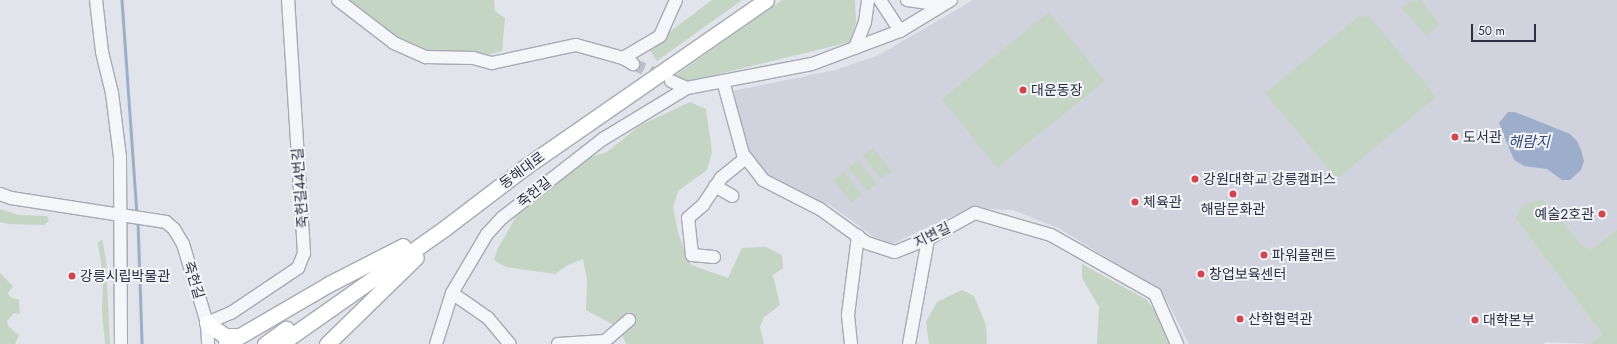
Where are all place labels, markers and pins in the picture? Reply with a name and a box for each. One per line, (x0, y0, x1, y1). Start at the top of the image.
place label: 대운동장 (1031, 82, 1083, 98)
marker: 대운동장 (1018, 85, 1028, 95)
place label: 도서관 (1463, 129, 1502, 145)
marker: 도서관 (1450, 132, 1460, 142)
place label: 강원대학교 강릉캠퍼스 (1203, 171, 1336, 187)
marker: 강원대학교 강릉캠퍼스 (1190, 174, 1200, 184)
marker: 해람문화관 (1228, 189, 1238, 199)
place label: 체육관 (1143, 194, 1182, 210)
marker: 체육관 (1130, 197, 1140, 207)
place label: 해람문화관 (1201, 201, 1265, 217)
place label: 예술2호관 (1535, 206, 1594, 222)
marker: 예술2호관 (1597, 209, 1607, 219)
place label: 파워플랜트 (1272, 247, 1336, 263)
marker: 파워플랜트 (1259, 250, 1269, 260)
place label: 창업보육센터 (1209, 266, 1286, 282)
place label: 강릉시립박물관 (80, 268, 170, 284)
marker: 창업보육센터 (1196, 269, 1206, 279)
marker: 강릉시립박물관 (67, 271, 77, 281)
place label: 산학협력관 (1248, 311, 1312, 327)
place label: 대학본부 (1483, 312, 1535, 328)
marker: 산학협력관 (1235, 314, 1245, 324)
marker: 대학본부 (1470, 315, 1480, 325)

